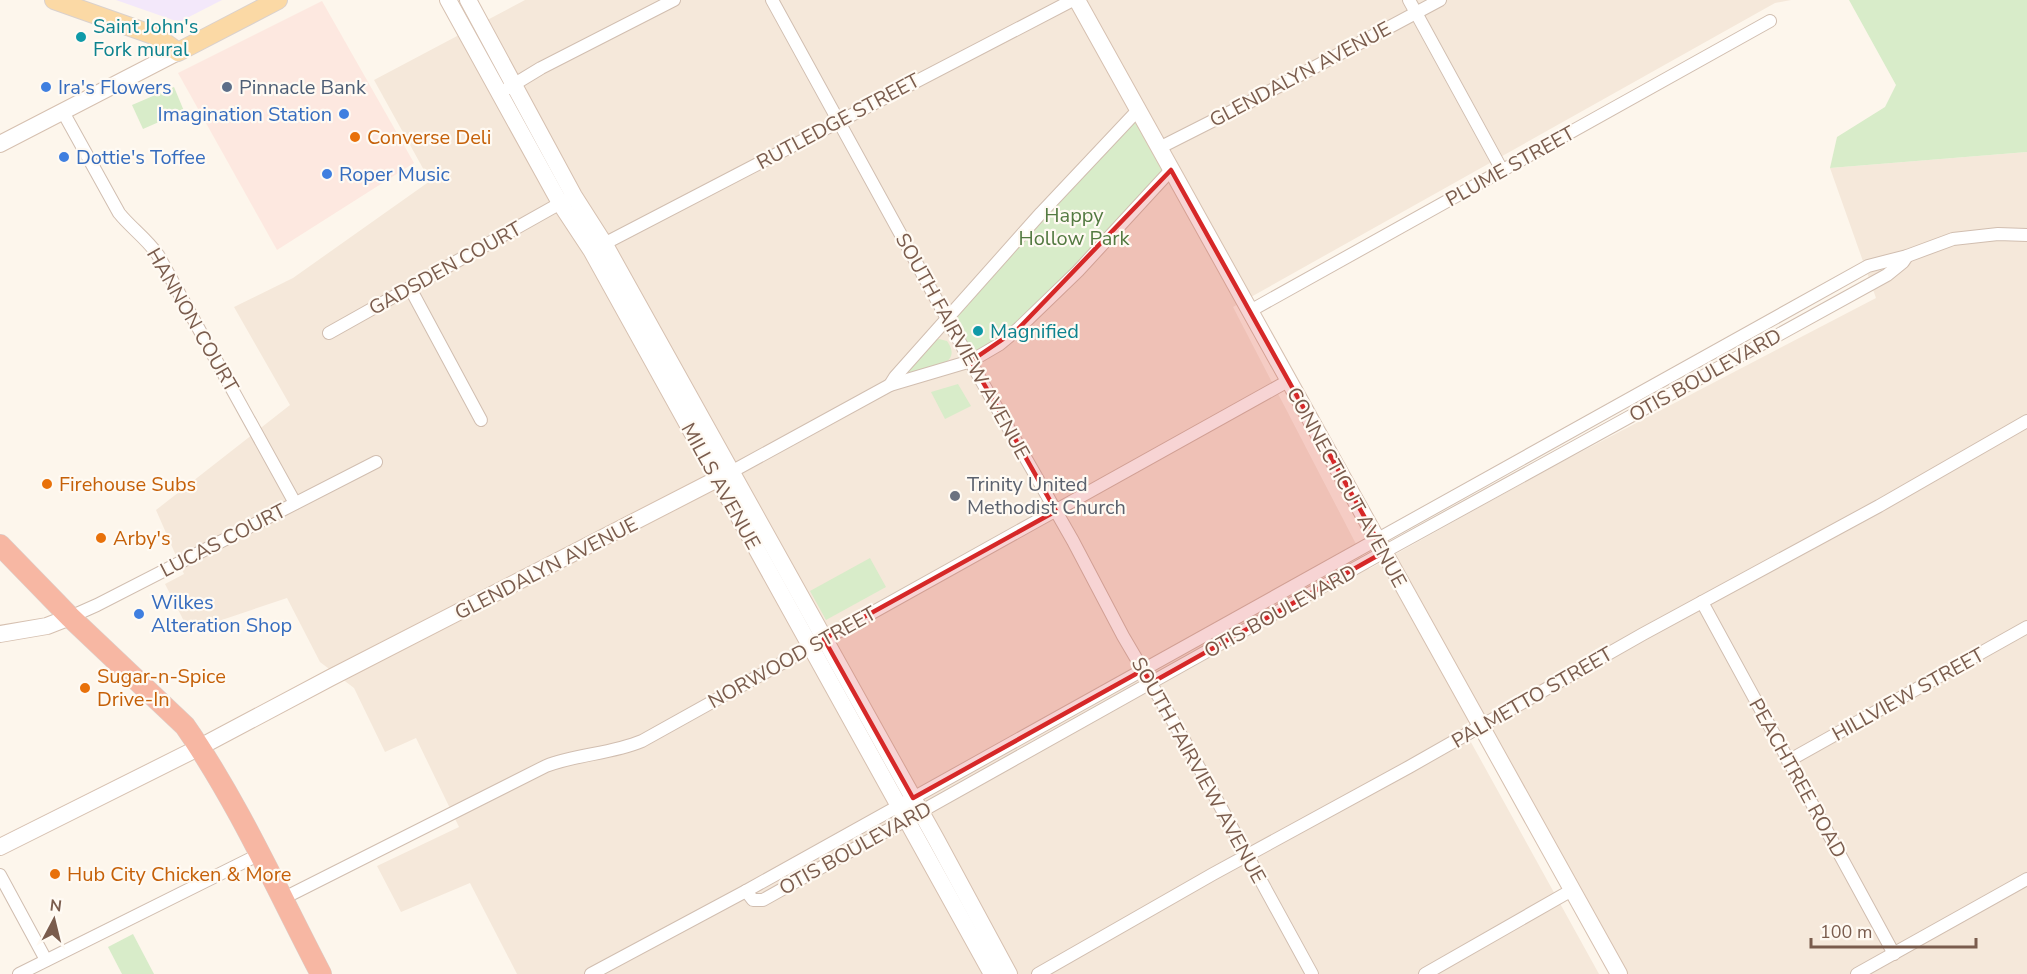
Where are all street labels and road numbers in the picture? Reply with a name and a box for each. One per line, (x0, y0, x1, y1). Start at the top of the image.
street label: GLENDALYN AVENUE (1205, 15, 1396, 134)
street label: RUTLEDGE STREET (752, 67, 925, 176)
street label: PLUME STREET (1441, 120, 1580, 213)
street label: GADSDEN COURT (364, 215, 526, 322)
street label: SOUTH FAIRVIEW AVENUE (889, 228, 1036, 464)
street label: HANNON COURT (140, 243, 245, 397)
street label: OTIS BOULEVARD (1624, 322, 1786, 429)
street label: CONNECTICUT AVENUE (1280, 382, 1413, 592)
street label: MILLS AVENUE (675, 418, 767, 554)
street label: LUCAS COURT (156, 497, 291, 584)
street label: GLENDALYN AVENUE (450, 511, 642, 626)
street label: OTIS BOULEVARD (1199, 558, 1361, 665)
street label: NORWOOD STREET (703, 600, 881, 715)
street label: PALMETTO STREET (1447, 640, 1618, 755)
street label: HILLVIEW STREET (1827, 641, 1989, 748)
street label: SOUTH FAIRVIEW AVENUE (1125, 652, 1272, 888)
street label: PEACHTREE ROAD (1742, 694, 1853, 863)
street label: OTIS BOULEVARD (774, 795, 936, 902)

